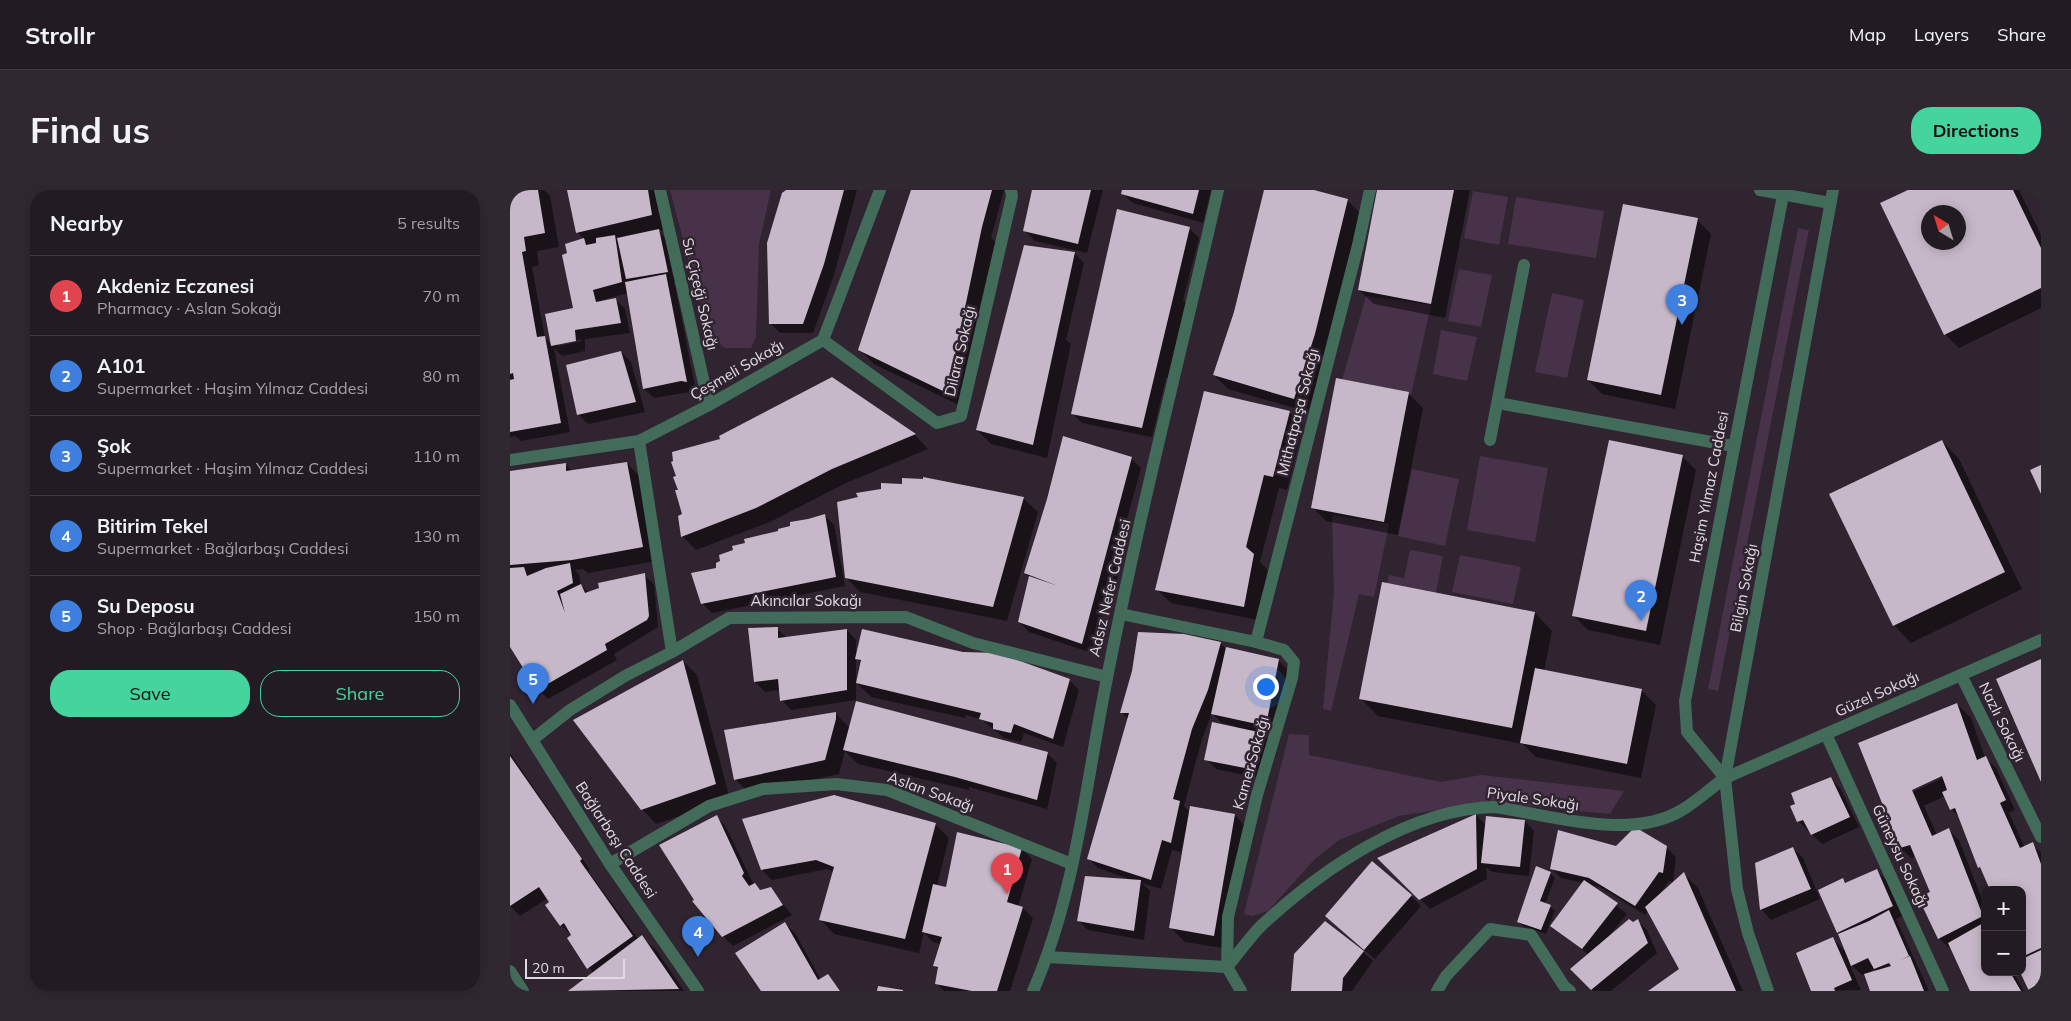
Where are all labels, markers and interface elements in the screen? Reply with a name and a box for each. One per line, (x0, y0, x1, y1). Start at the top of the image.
text: Strollr (25, 20, 95, 50)
text: Map (1849, 23, 1886, 46)
text: Layers (1914, 23, 1969, 46)
text: Share (1997, 23, 2046, 46)
button: Directions (1911, 107, 2041, 154)
text: Find us (30, 108, 150, 152)
north arrow (1921, 205, 1966, 250)
text: Nearby (50, 210, 123, 236)
text: 5 results (397, 213, 460, 233)
street label: Su Çiçeği Sokağı (678, 236, 723, 352)
text: Akdeniz Eczanesi (97, 274, 254, 298)
pin: 3 (1666, 284, 1698, 325)
text: 1 (61, 286, 71, 306)
text: 70 m (423, 286, 460, 306)
text: Pharmacy · Aslan Sokağı (97, 298, 281, 318)
street label: Dilara Sokağı (940, 304, 979, 398)
street label: Çeşmeli Sokağı (687, 335, 787, 404)
street label: Mithatpaşa Sokağı (1273, 346, 1322, 477)
text: A101 (97, 354, 145, 378)
text: 2 (61, 366, 71, 386)
text: 80 m (423, 366, 460, 386)
text: Supermarket · Haşim Yılmaz Caddesi (97, 378, 368, 398)
street label: Haşim Yılmaz Caddesi (1685, 410, 1733, 564)
text: Şok (97, 434, 131, 458)
text: 3 (61, 446, 71, 466)
text: 110 m (413, 446, 460, 466)
text: Supermarket · Haşim Yılmaz Caddesi (97, 458, 368, 478)
text: Bitirim Tekel (97, 514, 208, 538)
street label: Adsız Nefer Caddesi (1084, 517, 1135, 659)
text: 4 (61, 526, 71, 546)
text: 130 m (413, 526, 460, 546)
text: Supermarket · Bağlarbaşı Caddesi (97, 538, 349, 558)
street label: Bilgin Sokağı (1726, 542, 1761, 634)
pin: 2 (1625, 580, 1657, 621)
street label: Akıncılar Sokağı (750, 591, 862, 610)
text: Su Deposu (97, 594, 195, 618)
text: 5 (61, 606, 71, 626)
text: 150 m (413, 606, 460, 626)
text: Shop · Bağlarbaşı Caddesi (97, 618, 292, 638)
pin: 5 (517, 663, 549, 704)
street label: Güzel Sokağı (1832, 667, 1922, 721)
button: Save (50, 670, 250, 717)
button: Share (260, 670, 460, 717)
your location (1253, 674, 1279, 700)
street label: Nazlı Sokağı (1975, 679, 2030, 765)
street label: Kamer Sokağı (1228, 714, 1273, 812)
street label: Aslan Sokağı (885, 767, 977, 816)
street label: Bağlarbaşı Caddesi (572, 778, 661, 902)
street label: Piyale Sokağı (1486, 783, 1580, 814)
street label: Güneysu Sokağı (1868, 801, 1933, 910)
pin: 1 (991, 853, 1023, 894)
map controls (1981, 886, 2026, 976)
button: + (1981, 886, 2026, 931)
pin: 4 (682, 916, 714, 957)
button: − (1981, 931, 2026, 976)
scale bar (525, 956, 625, 979)
text: 20 m (532, 959, 565, 977)

